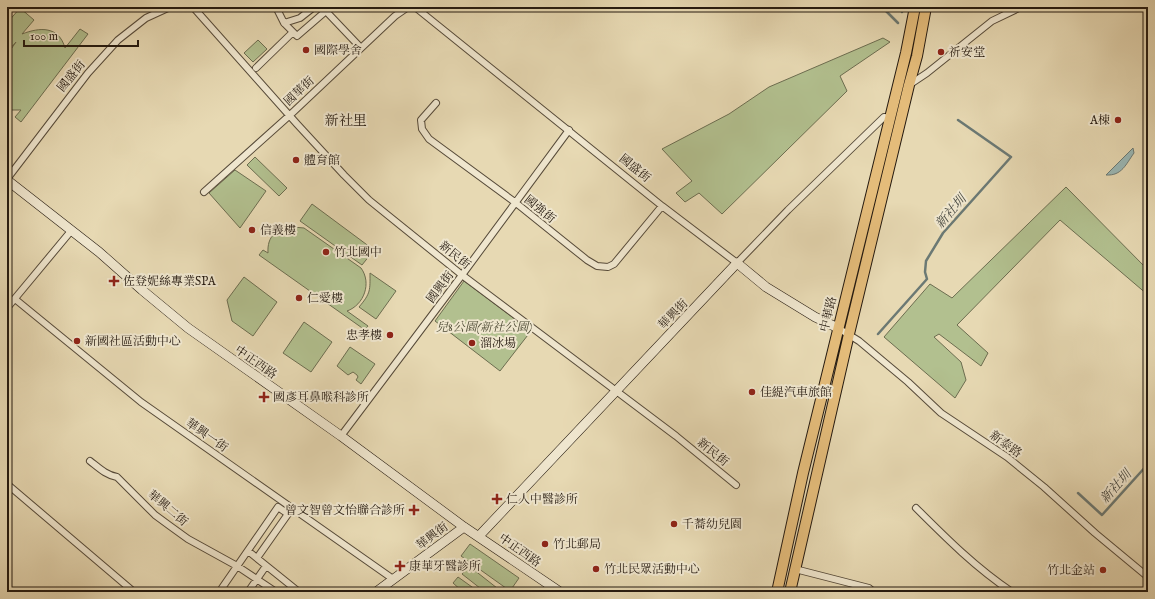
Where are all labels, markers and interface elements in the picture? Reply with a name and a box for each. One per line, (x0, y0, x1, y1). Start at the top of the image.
scale bar (24, 22, 138, 48)
text: 100 m (30, 29, 58, 44)
place label: 國際學舍 (314, 43, 362, 58)
marker: 國際學舍 (301, 45, 311, 55)
place label: 祈安堂 (949, 45, 985, 60)
marker: 祈安堂 (936, 47, 946, 57)
street label: 國盛街 (54, 57, 89, 95)
street label: 國華街 (281, 73, 318, 109)
district label: 新社里 (325, 112, 367, 130)
place label: A棟 (1089, 113, 1110, 128)
marker: A棟 (1113, 115, 1123, 125)
street label: 國盛街 (616, 151, 654, 186)
place label: 體育館 (304, 153, 340, 168)
marker: 體育館 (291, 155, 301, 165)
water label: 新社圳 (932, 190, 972, 232)
street label: 國強街 (521, 192, 559, 227)
place label: 信義樓 (260, 223, 296, 238)
marker: 信義樓 (247, 225, 257, 235)
street label: 新民街 (436, 238, 474, 273)
place label: 竹北國中 (334, 245, 382, 260)
marker: 竹北國中 (321, 247, 331, 257)
street label: 國興街 (424, 268, 458, 306)
place label: 佐登妮絲專業SPA (123, 274, 217, 289)
marker: 佐登妮絲專業SPA (108, 275, 120, 287)
place label: 仁愛樓 (307, 291, 343, 306)
marker: 仁愛樓 (294, 293, 304, 303)
street label: 華興街 (655, 295, 692, 333)
street label: 中華路 (817, 295, 840, 333)
park label: 兒8公園(新社公園) (436, 320, 532, 335)
place label: 忠孝樓 (346, 328, 382, 343)
marker: 忠孝樓 (385, 330, 395, 340)
place label: 新國社區活動中心 (85, 334, 181, 349)
marker: 新國社區活動中心 (72, 336, 82, 346)
place label: 溜冰場 (480, 336, 516, 351)
marker: 溜冰場 (467, 338, 477, 348)
street label: 中正西路 (232, 342, 280, 382)
place label: 佳緹汽車旅館 (760, 385, 832, 400)
marker: 佳緹汽車旅館 (747, 387, 757, 397)
place label: 國彥耳鼻喉科診所 (273, 390, 369, 405)
marker: 國彥耳鼻喉科診所 (258, 391, 270, 403)
street label: 華興一街 (183, 415, 231, 456)
street label: 新泰路 (987, 428, 1025, 461)
street label: 新民街 (694, 435, 732, 470)
water label: 新社圳 (1097, 465, 1137, 507)
street label: 華興二街 (144, 487, 192, 530)
place label: 仁人中醫診所 (506, 492, 578, 507)
marker: 仁人中醫診所 (491, 493, 503, 505)
place label: 曾文智曾文怡聯合診所 (285, 503, 405, 518)
marker: 曾文智曾文怡聯合診所 (408, 504, 420, 516)
place label: 千蕎幼兒園 (682, 517, 742, 532)
street label: 華興街 (413, 519, 452, 553)
marker: 千蕎幼兒園 (669, 519, 679, 529)
street label: 中正西路 (496, 530, 544, 570)
place label: 竹北郵局 (553, 537, 601, 552)
marker: 竹北郵局 (540, 539, 550, 549)
place label: 康華牙醫診所 (409, 559, 481, 574)
marker: 康華牙醫診所 (394, 560, 406, 572)
place label: 竹北民眾活動中心 (604, 562, 700, 577)
place label: 竹北金站 (1047, 563, 1095, 578)
marker: 竹北民眾活動中心 (591, 564, 601, 574)
marker: 竹北金站 (1098, 565, 1108, 575)

